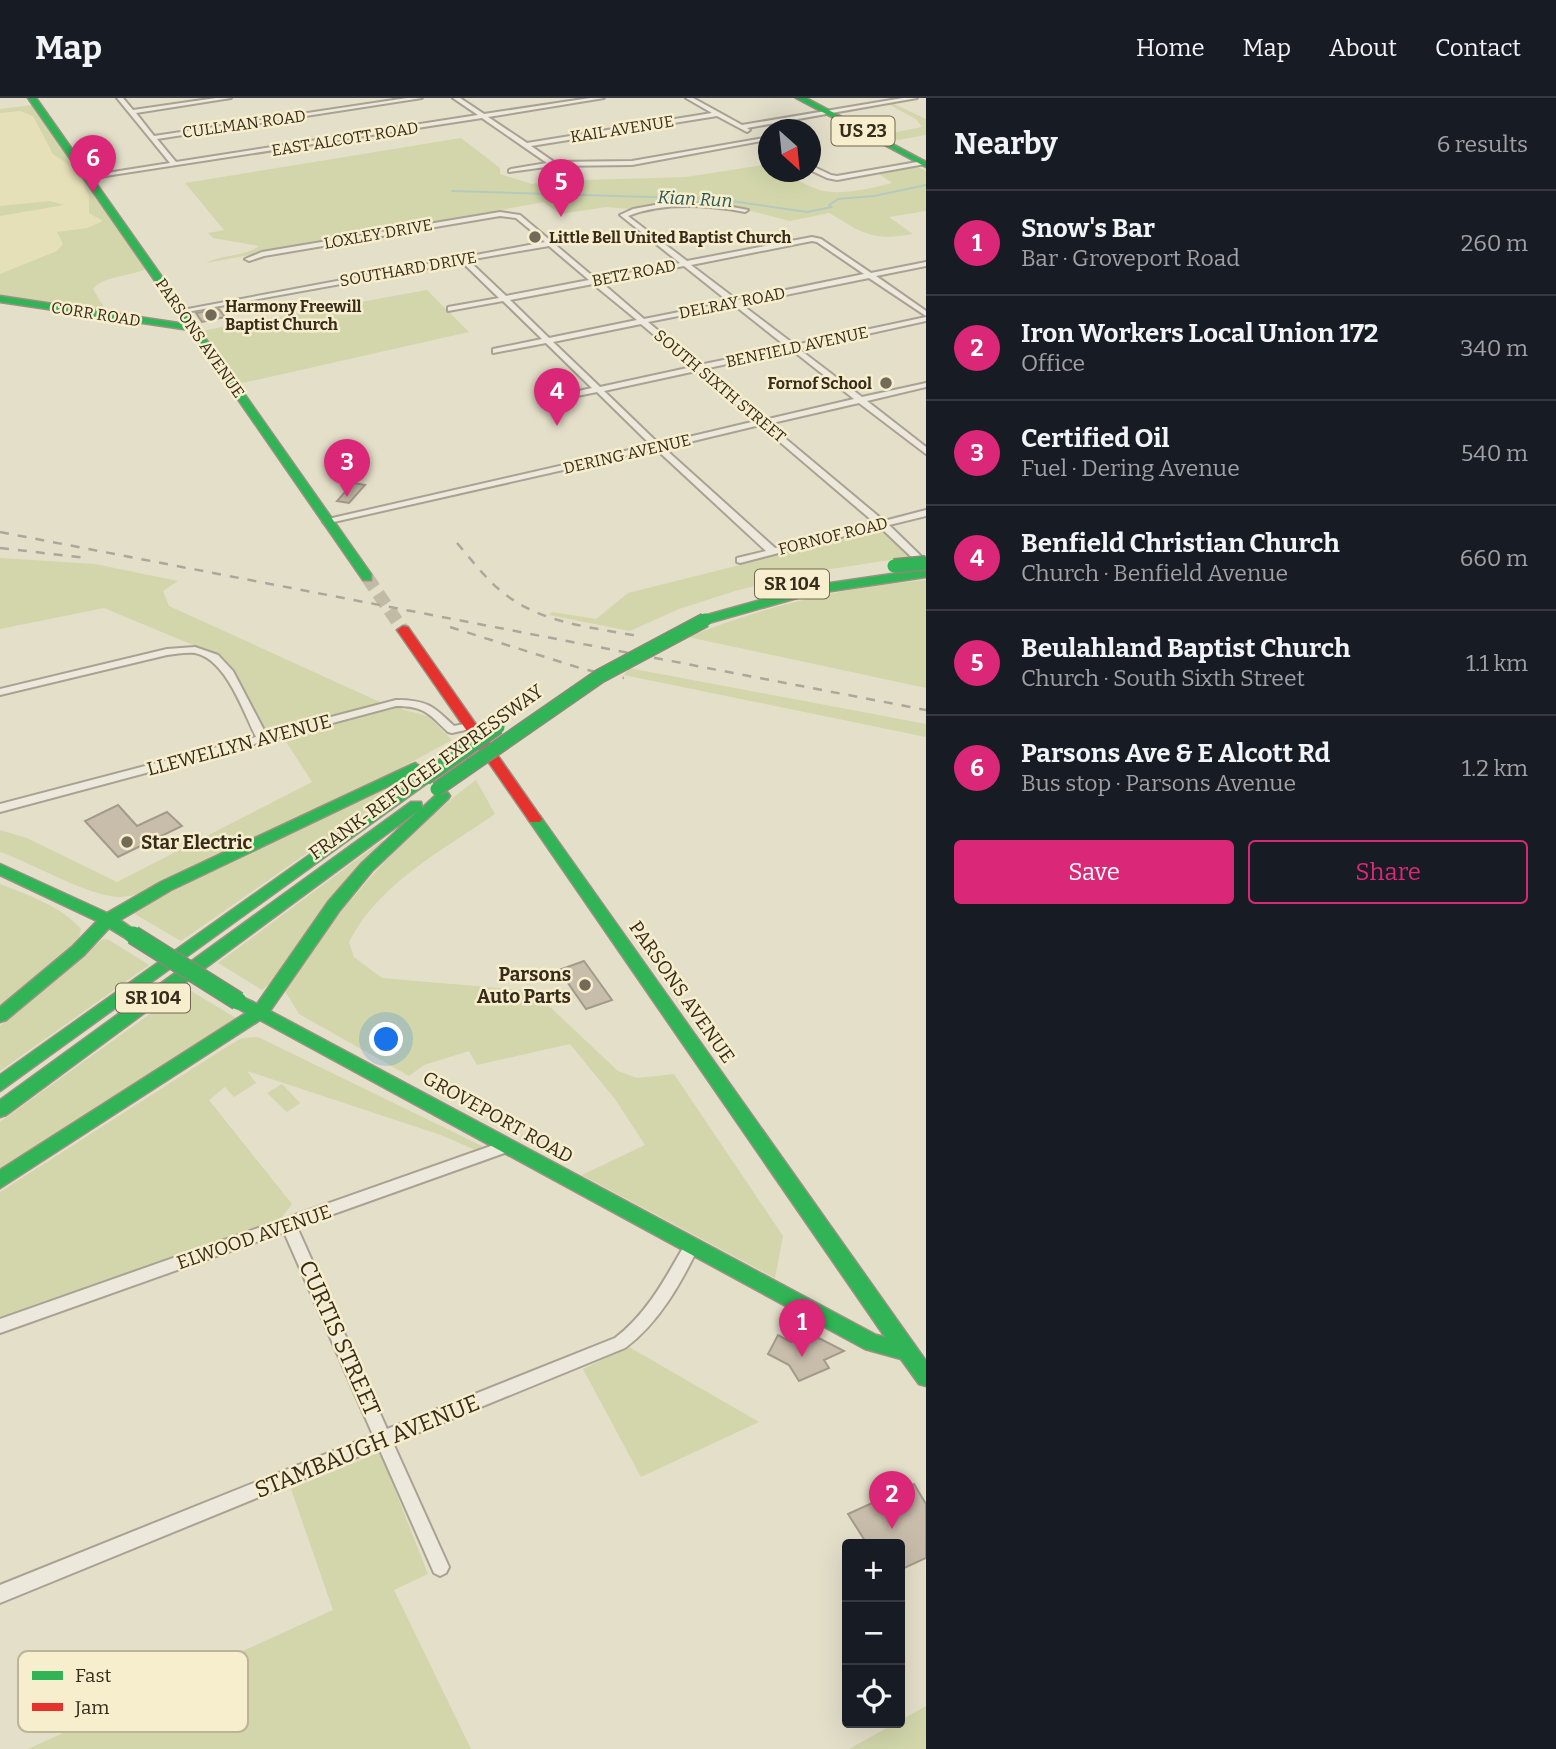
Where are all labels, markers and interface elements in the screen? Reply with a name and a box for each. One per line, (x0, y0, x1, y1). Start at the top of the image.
text: Map (35, 28, 102, 68)
text: Home (1136, 34, 1205, 62)
text: Map (1243, 34, 1291, 62)
text: About (1329, 34, 1397, 62)
text: Contact (1435, 34, 1521, 62)
street label: CULLMAN ROAD (181, 106, 307, 142)
street label: KAIL AVENUE (569, 111, 675, 147)
road number: US 23 (832, 116, 894, 146)
street label: EAST ALCOTT ROAD (270, 118, 420, 160)
north arrow (758, 119, 821, 182)
text: Nearby (954, 126, 1058, 162)
text: 6 results (1437, 130, 1528, 158)
pin: 6 (70, 135, 116, 193)
pin: 5 (538, 159, 584, 217)
water label: Kian Run (657, 186, 733, 212)
text: Snow's Bar (1021, 213, 1155, 244)
street label: LOXLEY DRIVE (322, 215, 434, 253)
place label: Little Bell United Baptist Church (549, 228, 791, 247)
marker: Little Bell United Baptist Church (527, 229, 543, 245)
text: 1 (972, 229, 982, 257)
text: 260 m (1461, 229, 1528, 257)
text: Bar · Groveport Road (1021, 244, 1240, 272)
street label: SOUTHARD DRIVE (338, 248, 478, 290)
street label: BETZ ROAD (590, 256, 678, 290)
street label: PARSONS AVENUE (152, 275, 248, 401)
street label: DELRAY ROAD (677, 283, 787, 323)
place label: Harmony Freewill Baptist Church (225, 297, 362, 334)
street label: CORR ROAD (50, 298, 142, 330)
marker: Harmony Freewill Baptist Church (203, 307, 219, 323)
text: Iron Workers Local Union 172 (1021, 318, 1378, 349)
street label: BENFIELD AVENUE (724, 323, 870, 371)
street label: SOUTH SIXTH STREET (651, 326, 789, 446)
text: 2 (971, 334, 983, 362)
text: 340 m (1460, 334, 1528, 362)
text: Office (1021, 349, 1085, 377)
pin: 4 (534, 368, 580, 426)
place label: Fornof School (767, 374, 872, 393)
marker: Fornof School (878, 375, 894, 391)
text: Certified Oil (1021, 423, 1170, 454)
street label: DERING AVENUE (561, 430, 693, 478)
pin: 3 (324, 439, 370, 497)
text: 3 (970, 439, 984, 467)
text: 540 m (1461, 439, 1528, 467)
text: Fuel · Dering Avenue (1021, 454, 1240, 482)
street label: FORNOF ROAD (776, 513, 890, 559)
text: Benfield Christian Church (1021, 528, 1340, 559)
text: 4 (970, 544, 984, 572)
text: 660 m (1460, 544, 1528, 572)
text: Church · Benfield Avenue (1021, 559, 1288, 587)
road number: SR 104 (755, 570, 829, 598)
text: Beulahland Baptist Church (1021, 633, 1350, 664)
text: 5 (971, 649, 983, 677)
text: 1.1 km (1466, 649, 1528, 677)
text: Church · South Sixth Street (1021, 664, 1305, 692)
street label: FRANK-REFUGEE EXPRESSWAY (305, 679, 548, 865)
street label: LLEWELLYN AVENUE (144, 709, 334, 781)
text: Parsons Ave & E Alcott Rd (1021, 738, 1330, 769)
text: 6 (970, 754, 984, 782)
text: 1.2 km (1462, 754, 1528, 782)
text: Bus stop · Parsons Avenue (1021, 769, 1296, 797)
place label: Star Electric (141, 831, 252, 854)
marker: Star Electric (119, 834, 135, 850)
button: Save (954, 840, 1234, 904)
button: Share (1248, 840, 1528, 904)
street label: PARSONS AVENUE (624, 917, 740, 1067)
place label: Parsons Auto Parts (477, 963, 571, 1008)
marker: Parsons Auto Parts (577, 977, 593, 993)
road number: SR 104 (116, 984, 190, 1013)
your location (369, 1022, 403, 1056)
street label: GROVEPORT ROAD (419, 1066, 577, 1168)
street label: ELWOOD AVENUE (174, 1200, 334, 1274)
street label: CURTIS STREET (293, 1256, 387, 1420)
pin: 1 (779, 1299, 825, 1357)
street label: STAMBAUGH AVENUE (251, 1388, 483, 1504)
pin: 2 (869, 1471, 915, 1529)
map controls (842, 1539, 905, 1728)
button: + (842, 1539, 905, 1602)
button: − (842, 1602, 905, 1665)
legend (18, 1651, 248, 1732)
text: Fast (75, 1664, 112, 1687)
button: locate (842, 1665, 905, 1728)
text: Jam (74, 1696, 109, 1719)

